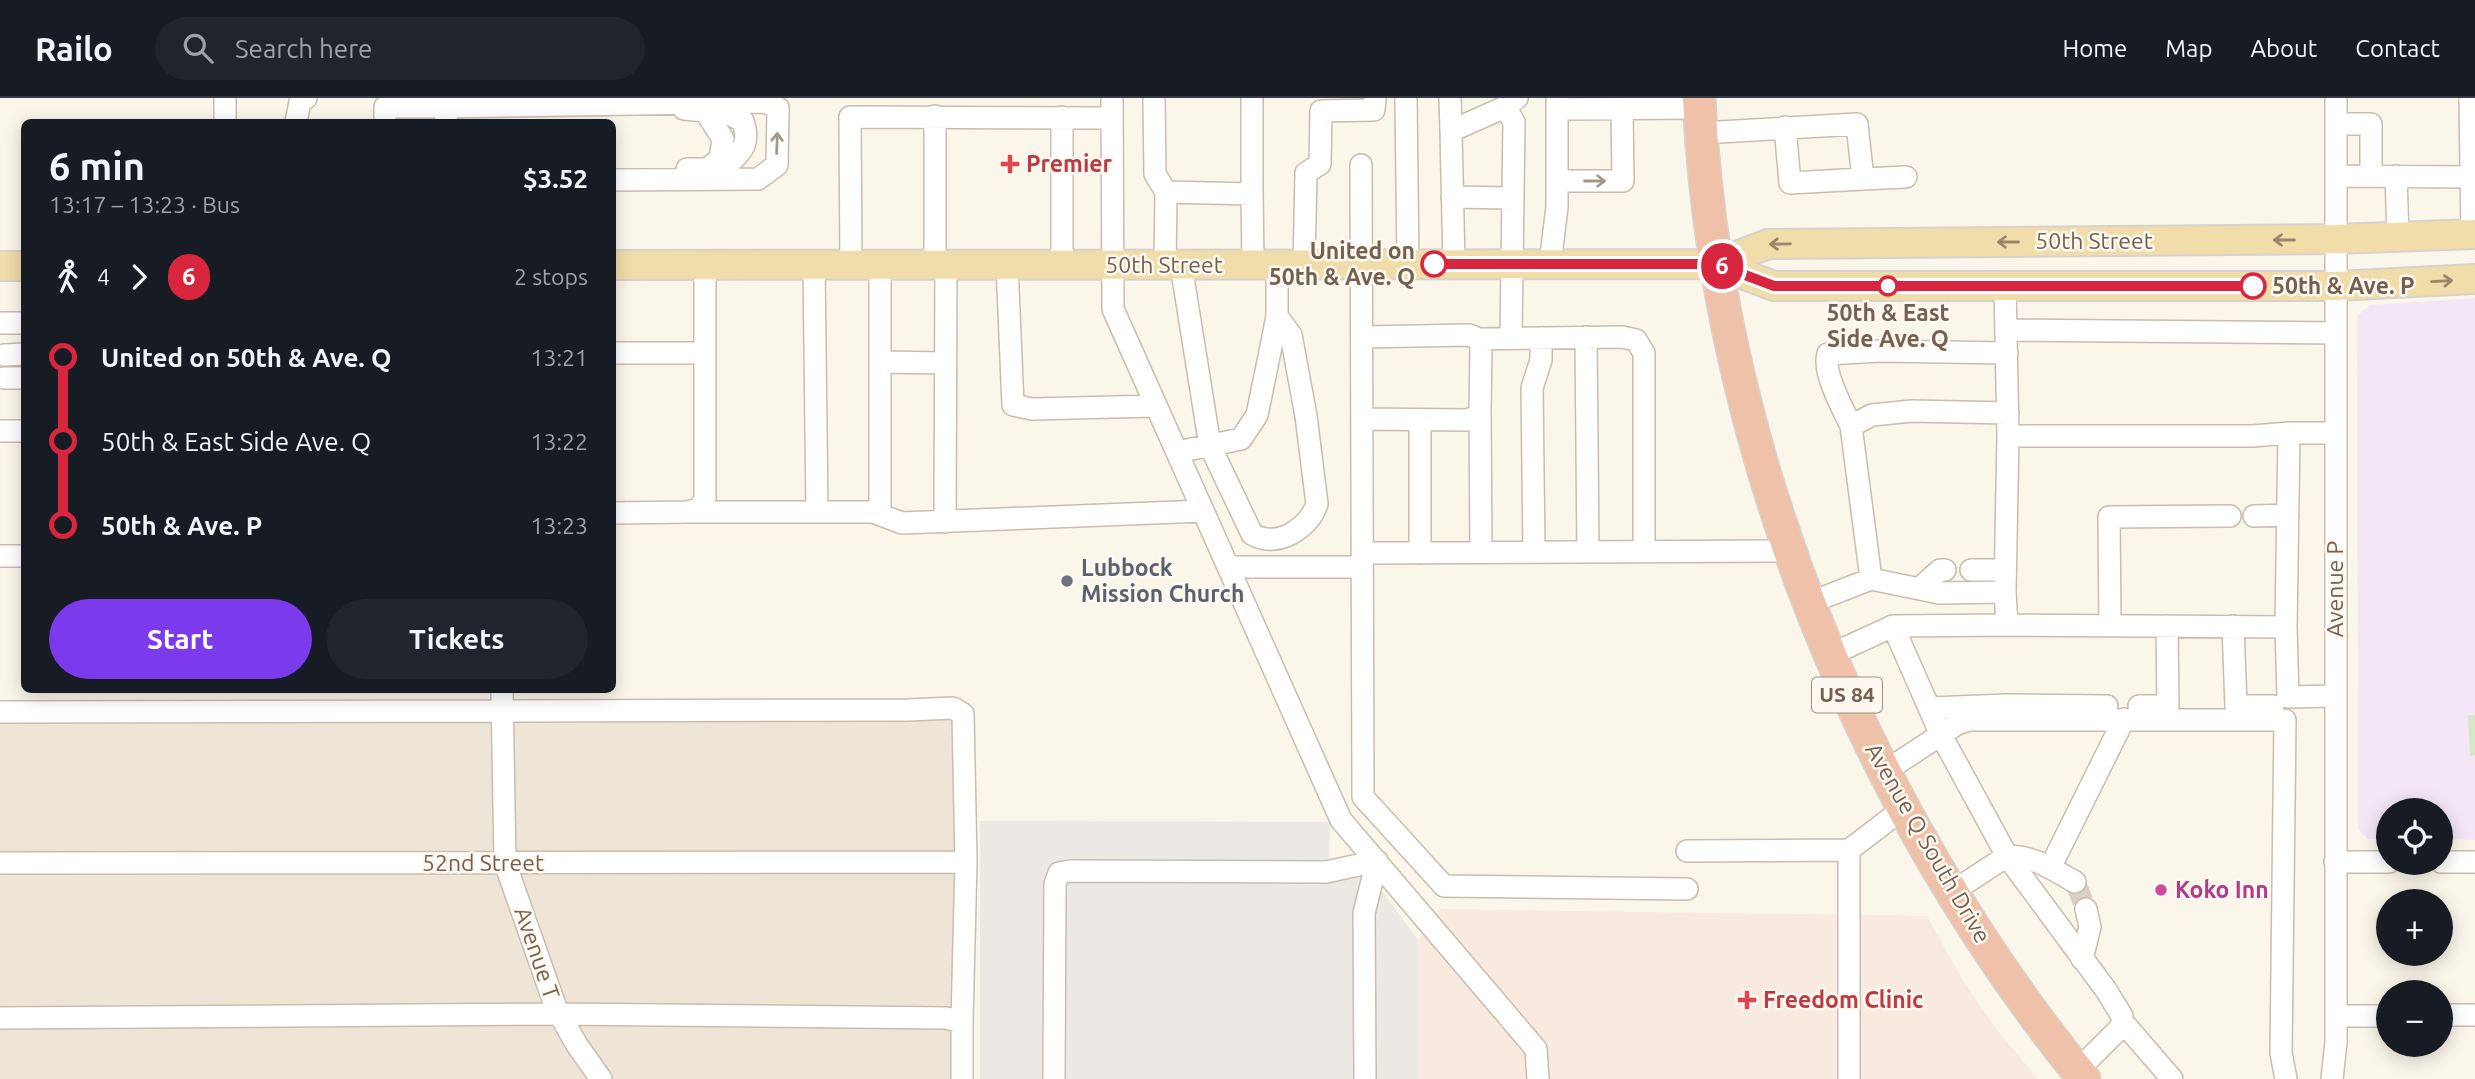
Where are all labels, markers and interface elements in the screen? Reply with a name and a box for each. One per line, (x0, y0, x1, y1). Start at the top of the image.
search box (155, 17, 645, 80)
icon: search (179, 29, 217, 67)
text: Railo (35, 30, 113, 67)
text: Search here (235, 34, 372, 63)
text: Home (2062, 35, 2127, 62)
text: Map (2165, 35, 2212, 62)
text: About (2250, 35, 2317, 62)
text: Contact (2355, 35, 2440, 62)
one-way arrow (771, 132, 784, 155)
text: 6 min (49, 145, 145, 187)
place label: Premier (1026, 151, 1113, 176)
marker: Premier (1000, 154, 1020, 174)
text: $3.52 (523, 164, 588, 193)
one-way arrow (1583, 174, 1606, 188)
text: 13:17 – 13:23 · Bus (49, 192, 240, 217)
street label: 50th Street (2035, 228, 2153, 253)
one-way arrow (2273, 233, 2296, 247)
one-way arrow (1997, 235, 2020, 249)
one-way arrow (1769, 237, 1792, 251)
place label: United on 50th & Ave. Q (1269, 238, 1415, 289)
line badge: 6 (1699, 243, 1745, 289)
marker: United on 50th & Ave. Q (1421, 251, 1447, 277)
street label: 50th Street (1105, 252, 1223, 277)
text: 6 (1715, 252, 1729, 279)
icon: walk (49, 258, 87, 296)
icon: forward (120, 258, 158, 296)
text: 6 (182, 263, 196, 290)
text: 4 (97, 264, 110, 289)
text: 2 stops (514, 264, 588, 289)
marker: 50th & Ave. P (2240, 273, 2266, 299)
place label: 50th & Ave. P (2272, 273, 2415, 298)
one-way arrow (2430, 274, 2453, 287)
marker: 50th & East Side Ave. Q (1878, 276, 1898, 296)
place label: 50th & East Side Ave. Q (1827, 300, 1950, 351)
text: United on 50th & Ave. Q (101, 343, 391, 372)
text: 13:21 (530, 345, 588, 370)
text: 50th & East Side Ave. Q (101, 427, 371, 456)
text: 13:22 (530, 429, 588, 454)
text: 50th & Ave. P (101, 511, 262, 540)
text: 13:23 (530, 513, 588, 538)
street label: Avenue P (2322, 541, 2347, 637)
place label: Lubbock Mission Church (1081, 555, 1244, 606)
marker: Lubbock Mission Church (1059, 573, 1075, 589)
button: Start (49, 599, 312, 679)
button: Tickets (326, 599, 588, 679)
road number: US 84 (1812, 678, 1882, 712)
street label: Avenue Q South Drive (1861, 738, 1996, 947)
map controls (2376, 798, 2453, 1057)
button: locate (2376, 798, 2453, 875)
street label: 52nd Street (422, 850, 544, 875)
place label: Koko Inn (2175, 877, 2269, 902)
marker: Koko Inn (2153, 882, 2169, 898)
button: + (2376, 889, 2453, 966)
street label: Avenue T (510, 904, 565, 1002)
button: − (2376, 980, 2453, 1057)
place label: Freedom Clinic (1763, 987, 1923, 1012)
marker: Freedom Clinic (1737, 990, 1757, 1010)

